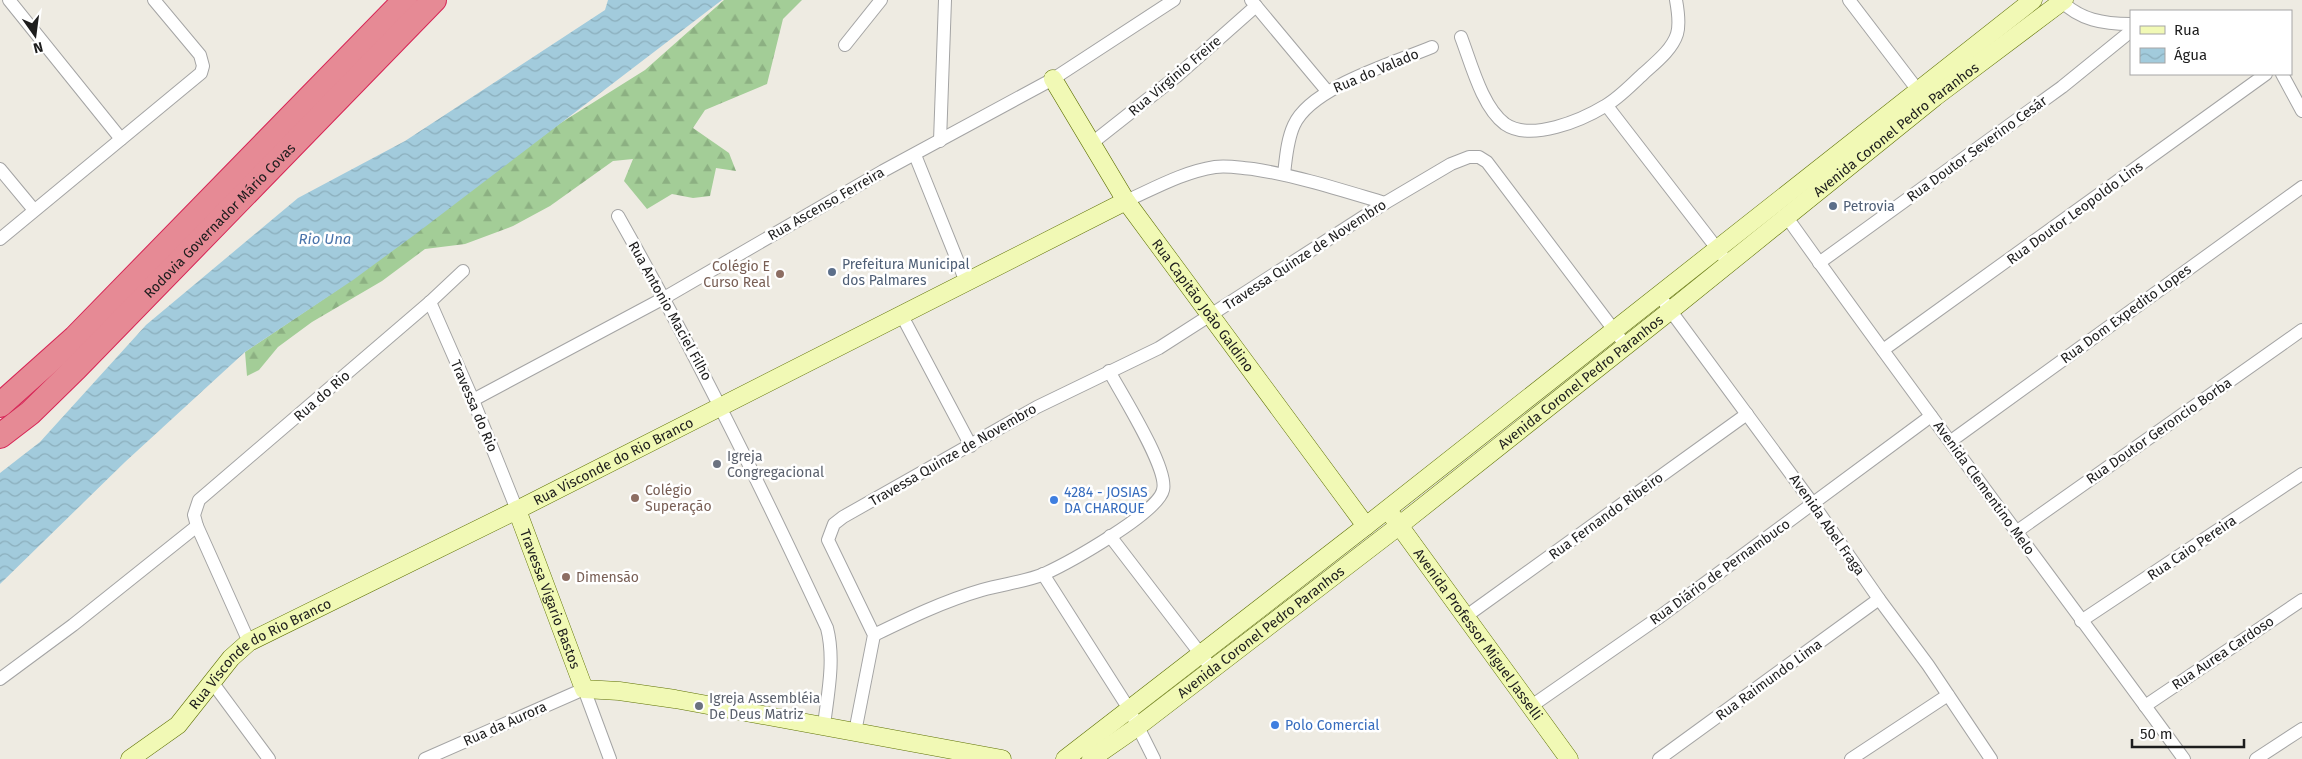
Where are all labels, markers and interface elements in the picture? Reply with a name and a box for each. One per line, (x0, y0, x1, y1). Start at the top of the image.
north arrow (10, 10, 60, 60)
legend (2130, 10, 2292, 75)
text: Rua (2174, 21, 2200, 39)
street label: Rua Virginio Freire (1125, 32, 1225, 120)
text: N (31, 38, 45, 57)
street label: Rua do Valado (1331, 45, 1421, 97)
text: Água (2174, 46, 2207, 64)
street label: Avenida Coronel Pedro Paranhos (1810, 58, 1982, 200)
street label: Rua Doutor Severino Cesár (1904, 92, 2051, 206)
street label: Rodovia Governador Mário Covas (140, 139, 299, 302)
street label: Rua Doutor Leopoldo Lins (2004, 158, 2147, 268)
street label: Rua Ascenso Ferreira (765, 164, 887, 244)
street label: Travessa Quinze de Novembro (1221, 196, 1389, 314)
place label: Petrovia (1843, 198, 1895, 215)
marker: Petrovia (1827, 200, 1839, 212)
water label: Rio Una (299, 230, 351, 248)
street label: Rua Capitão João Galdino (1148, 236, 1258, 375)
street label: Rua Antonio Maciel Filho (625, 238, 715, 384)
place label: Prefeitura Municipal dos Palmares (842, 256, 970, 289)
place label: Colégio E Curso Real (703, 258, 770, 291)
street label: Rua Dom Expedito Lopes (2057, 261, 2195, 367)
marker: Prefeitura Municipal dos Palmares (826, 266, 838, 278)
marker: Colégio E Curso Real (774, 268, 786, 280)
street label: Avenida Coronel Pedro Paranhos (1494, 311, 1667, 453)
street label: Travessa do Rio (447, 357, 501, 455)
street label: Rua do Rio (290, 367, 354, 425)
street label: Rua Doutor Geroncio Borba (2083, 374, 2235, 488)
street label: Travessa Quinze de Novembro (866, 400, 1040, 510)
street label: Rua Visconde do Rio Branco (530, 413, 696, 509)
street label: Avenida Clementino Melo (1930, 418, 2038, 558)
place label: Igreja Congregacional (727, 448, 824, 481)
marker: Igreja Congregacional (711, 458, 723, 470)
street label: Rua Fernando Ribeiro (1546, 469, 1666, 563)
street label: Avenida Abel Fraga (1786, 471, 1868, 579)
place label: Colégio Superação (645, 482, 712, 515)
place label: 4284 - JOSIAS DA CHARQUE (1064, 484, 1148, 517)
marker: Colégio Superação (629, 492, 641, 504)
marker: 4284 - JOSIAS DA CHARQUE (1048, 494, 1060, 506)
street label: Rua Caio Pereira (2144, 512, 2240, 584)
street label: Rua Diário de Pernambuco (1647, 515, 1793, 629)
street label: Travessa Vigario Bastos (516, 527, 584, 671)
street label: Avenida Professor Miguel Jasselli (1410, 545, 1546, 723)
street label: Avenida Coronel Pedro Paranhos (1174, 562, 1348, 702)
place label: Dimensão (576, 569, 639, 586)
marker: Dimensão (560, 571, 572, 583)
street label: Rua Visconde do Rio Branco (185, 594, 334, 713)
street label: Rua Aurea Cardoso (2169, 613, 2277, 693)
street label: Rua Raimundo Lima (1713, 636, 1825, 724)
place label: Igreja Assembléia De Deus Matriz (709, 690, 820, 723)
street label: Rua da Aurora (461, 698, 549, 750)
marker: Igreja Assembléia De Deus Matriz (693, 700, 705, 712)
scale bar (2132, 716, 2244, 748)
place label: Polo Comercial (1285, 717, 1379, 734)
marker: Polo Comercial (1269, 719, 1281, 731)
text: 50 m (2140, 725, 2173, 743)

